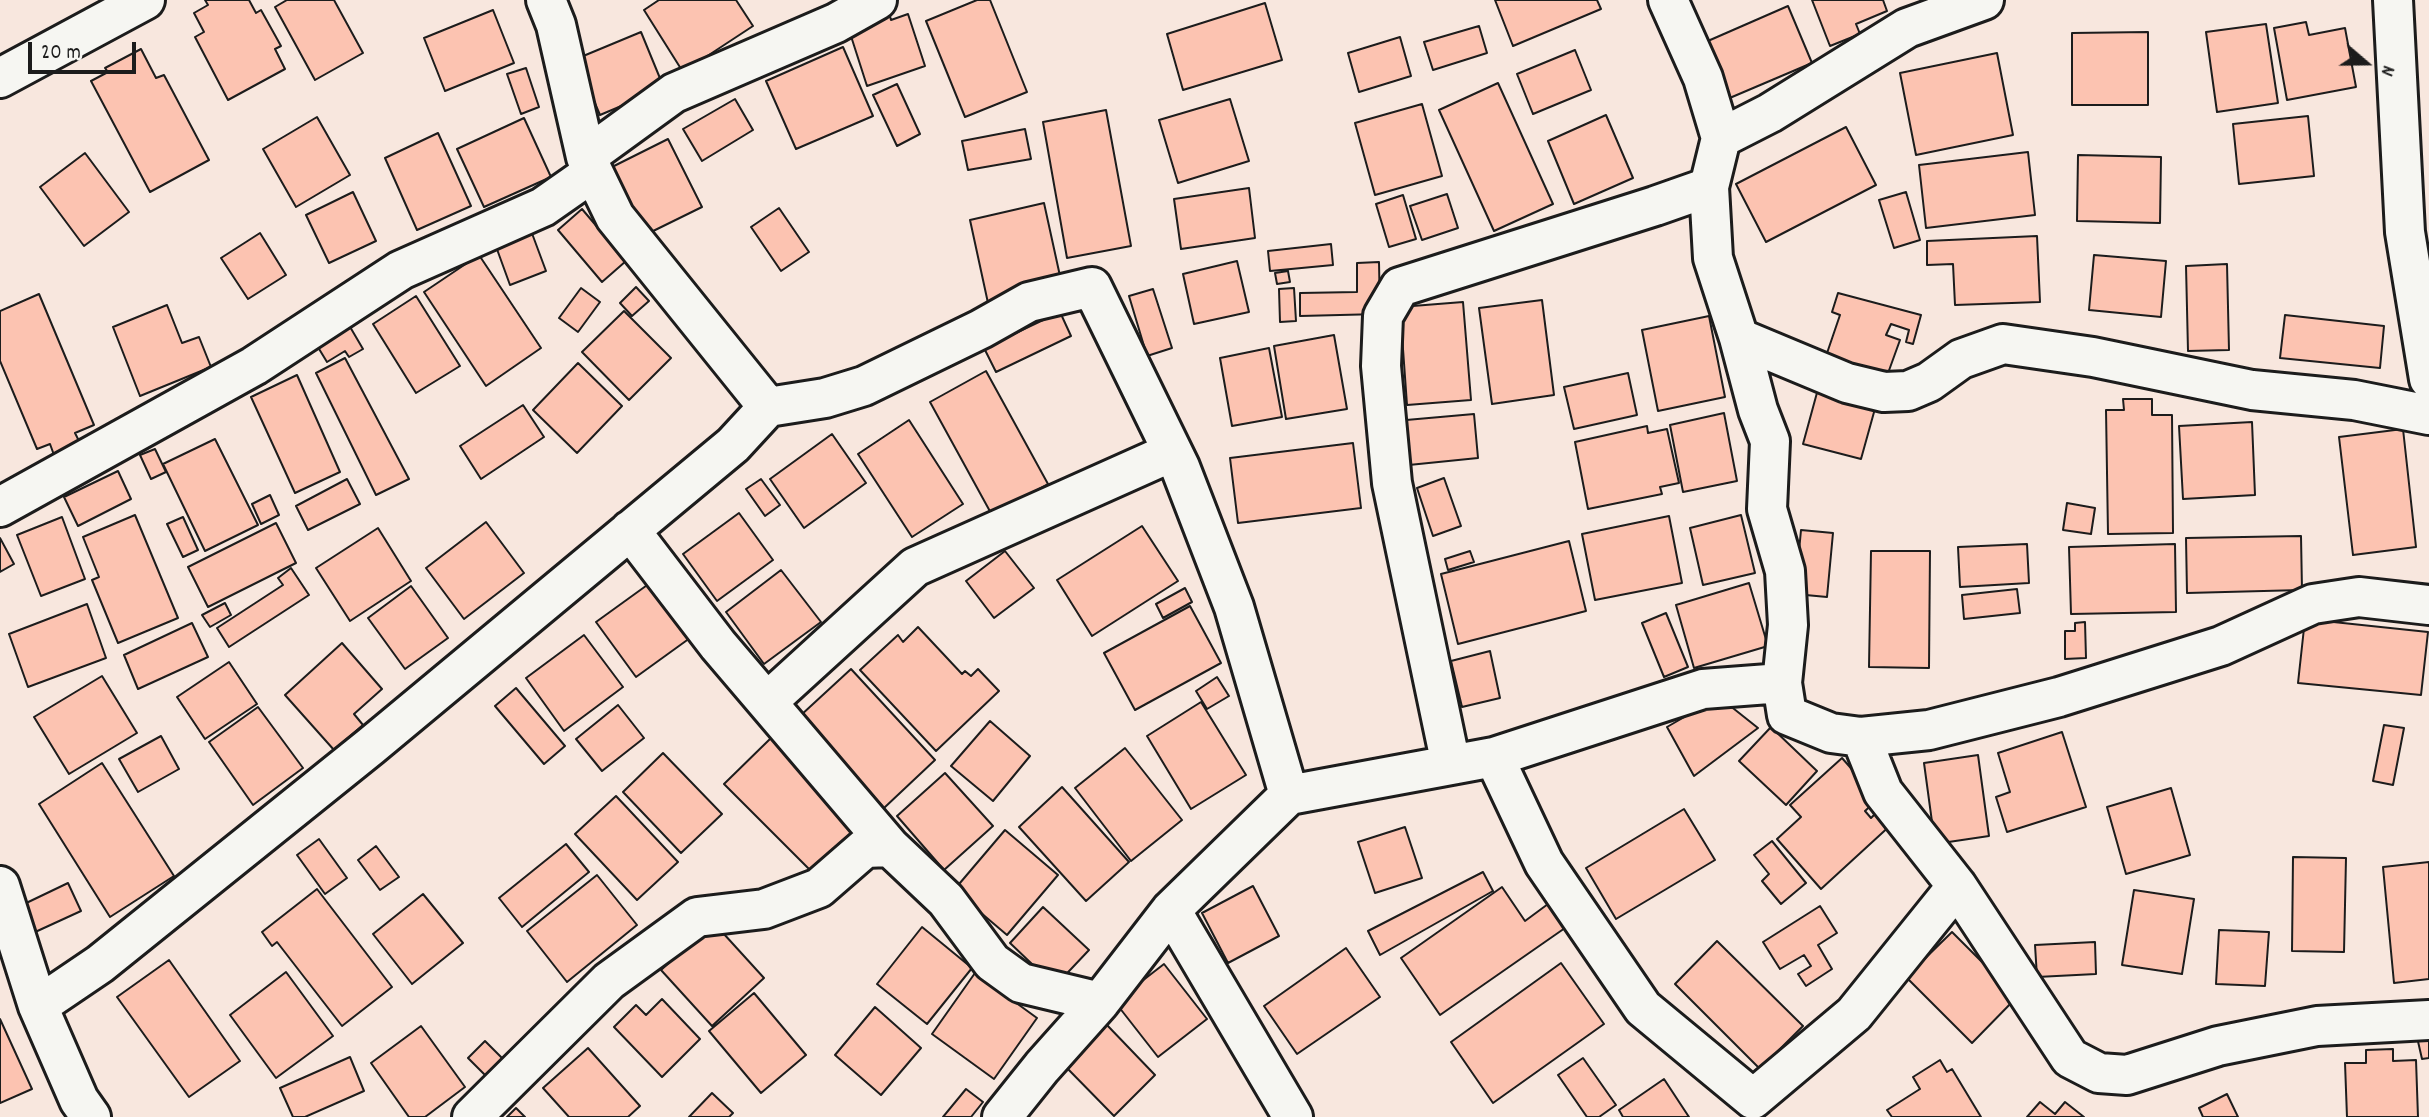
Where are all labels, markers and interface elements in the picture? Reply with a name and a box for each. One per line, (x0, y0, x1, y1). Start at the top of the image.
scale bar (32, 28, 140, 72)
north arrow (2331, 28, 2401, 98)
text: 20 m (41, 39, 81, 69)
text: N (2372, 61, 2400, 79)

